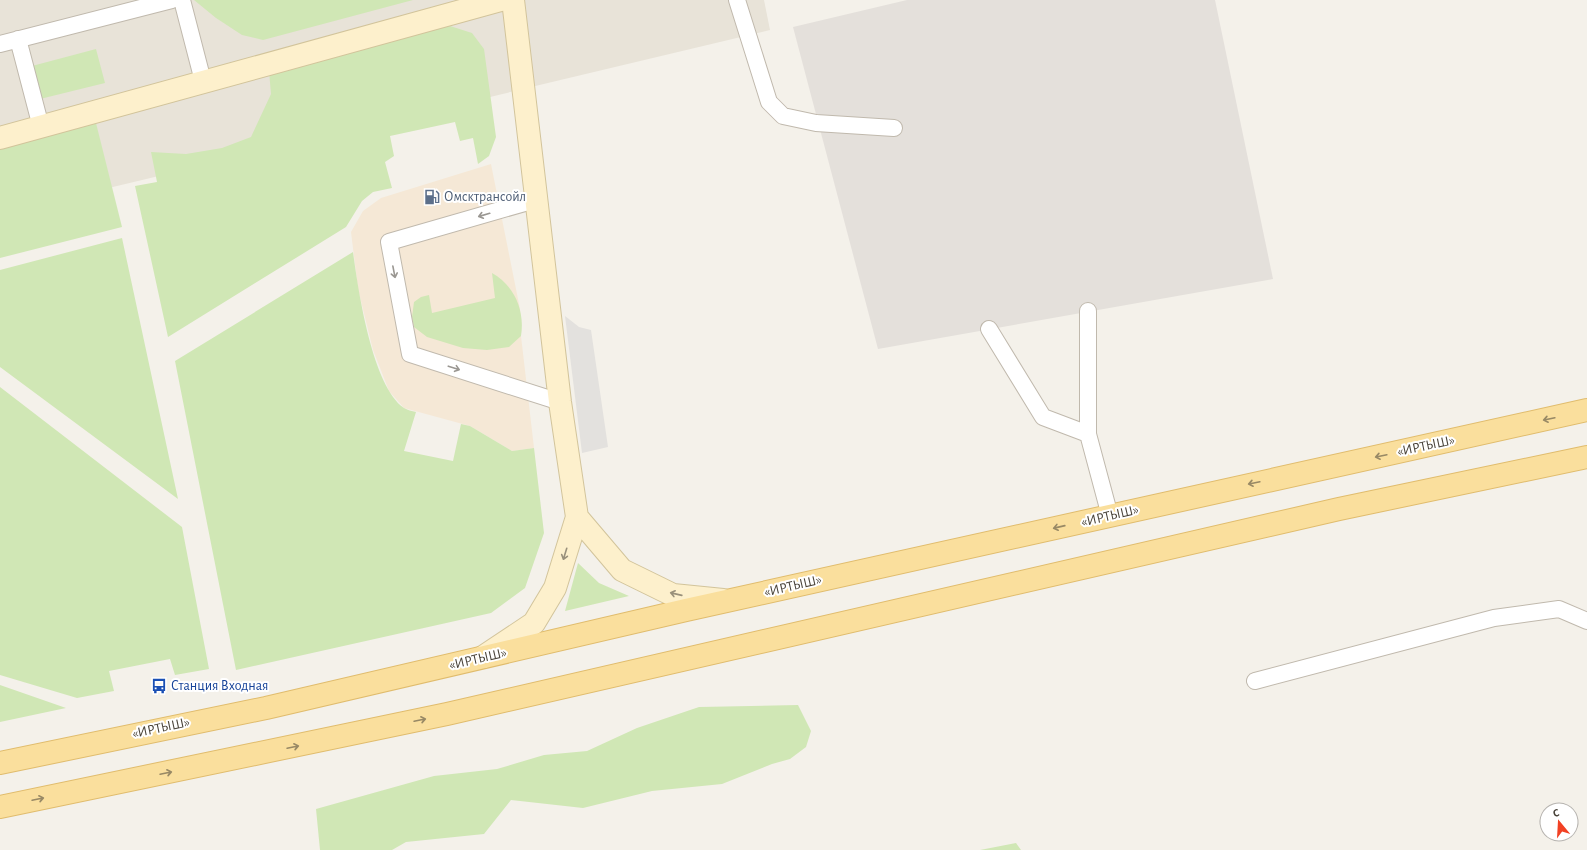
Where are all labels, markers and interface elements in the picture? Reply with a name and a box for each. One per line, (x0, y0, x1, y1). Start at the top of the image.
fuel station icon: Омсктрансойл (423, 188, 441, 206)
place label: Омсктрансойл (444, 190, 526, 204)
one-way arrow (478, 212, 491, 219)
one-way arrow (391, 265, 399, 278)
one-way arrow (447, 365, 459, 373)
one-way arrow (1543, 415, 1556, 423)
street label: «ИРТЫШ» (1396, 433, 1456, 459)
one-way arrow (1375, 452, 1388, 460)
one-way arrow (1248, 480, 1261, 488)
street label: «ИРТЫШ» (1080, 503, 1140, 529)
one-way arrow (1053, 523, 1066, 531)
one-way arrow (561, 548, 569, 560)
street label: «ИРТЫШ» (763, 573, 823, 599)
one-way arrow (669, 590, 682, 598)
street label: «ИРТЫШ» (448, 646, 508, 672)
bus stop icon: Станция Входная (150, 677, 168, 695)
place label: Станция Входная (171, 679, 269, 693)
street label: «ИРТЫШ» (131, 715, 191, 741)
one-way arrow (413, 715, 426, 723)
one-way arrow (286, 742, 299, 750)
one-way arrow (159, 768, 172, 776)
one-way arrow (31, 794, 44, 802)
north arrow (1539, 802, 1579, 842)
text: С (1551, 807, 1561, 819)

